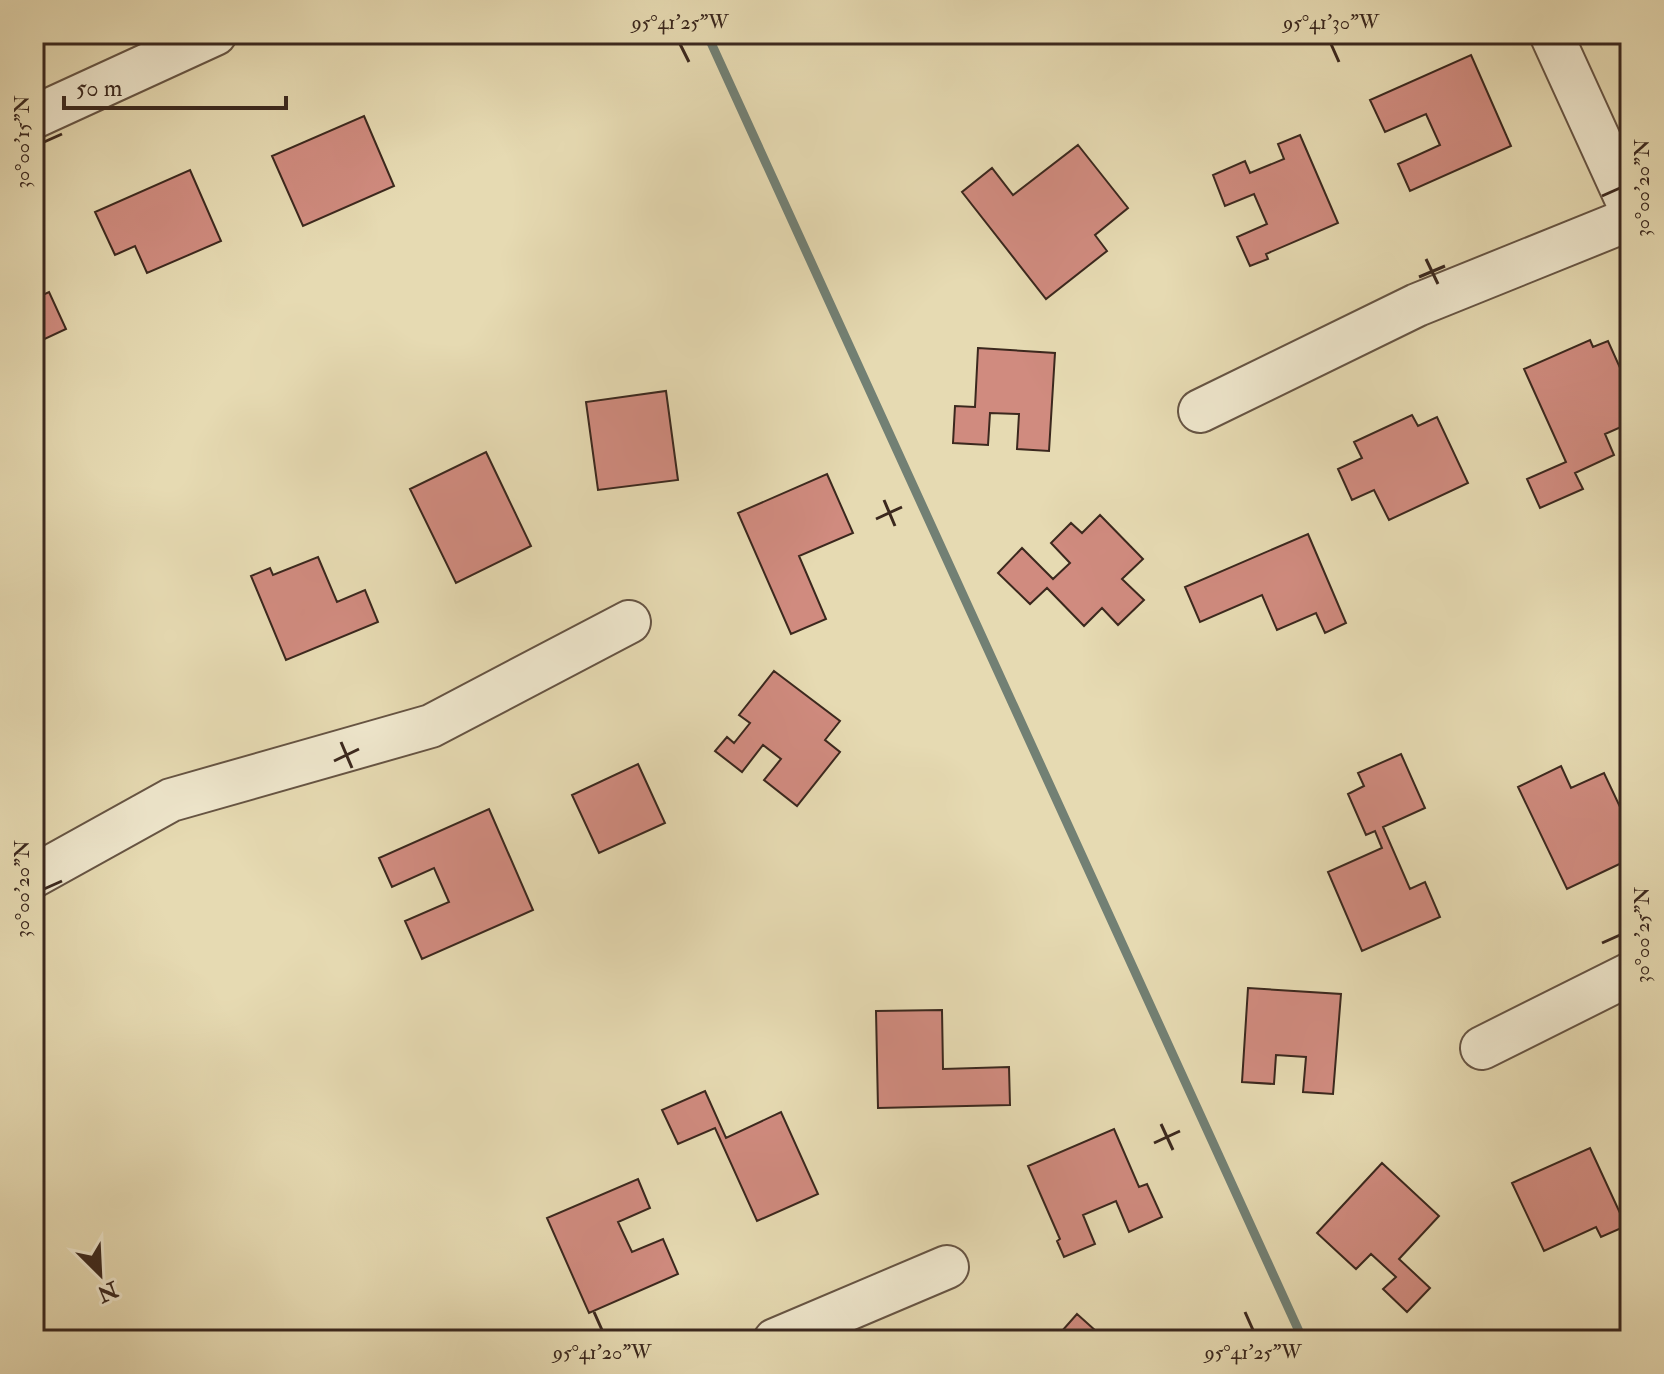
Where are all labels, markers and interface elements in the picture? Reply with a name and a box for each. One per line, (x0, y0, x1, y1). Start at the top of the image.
text: 95°41'25"W (629, 10, 729, 35)
text: 95°41'30"W (1281, 10, 1380, 35)
scale bar (64, 60, 286, 110)
text: 50 m (76, 73, 123, 104)
text: 30°00'15"N (10, 95, 35, 189)
text: 30°00'20"N (1630, 139, 1655, 237)
text: 30°00'20"N (10, 840, 35, 938)
text: 30°00'25"N (1630, 887, 1655, 983)
north arrow (60, 1234, 140, 1314)
text: N (93, 1274, 123, 1308)
text: 95°41'20"W (551, 1340, 652, 1365)
text: 95°41'25"W (1202, 1340, 1302, 1365)

